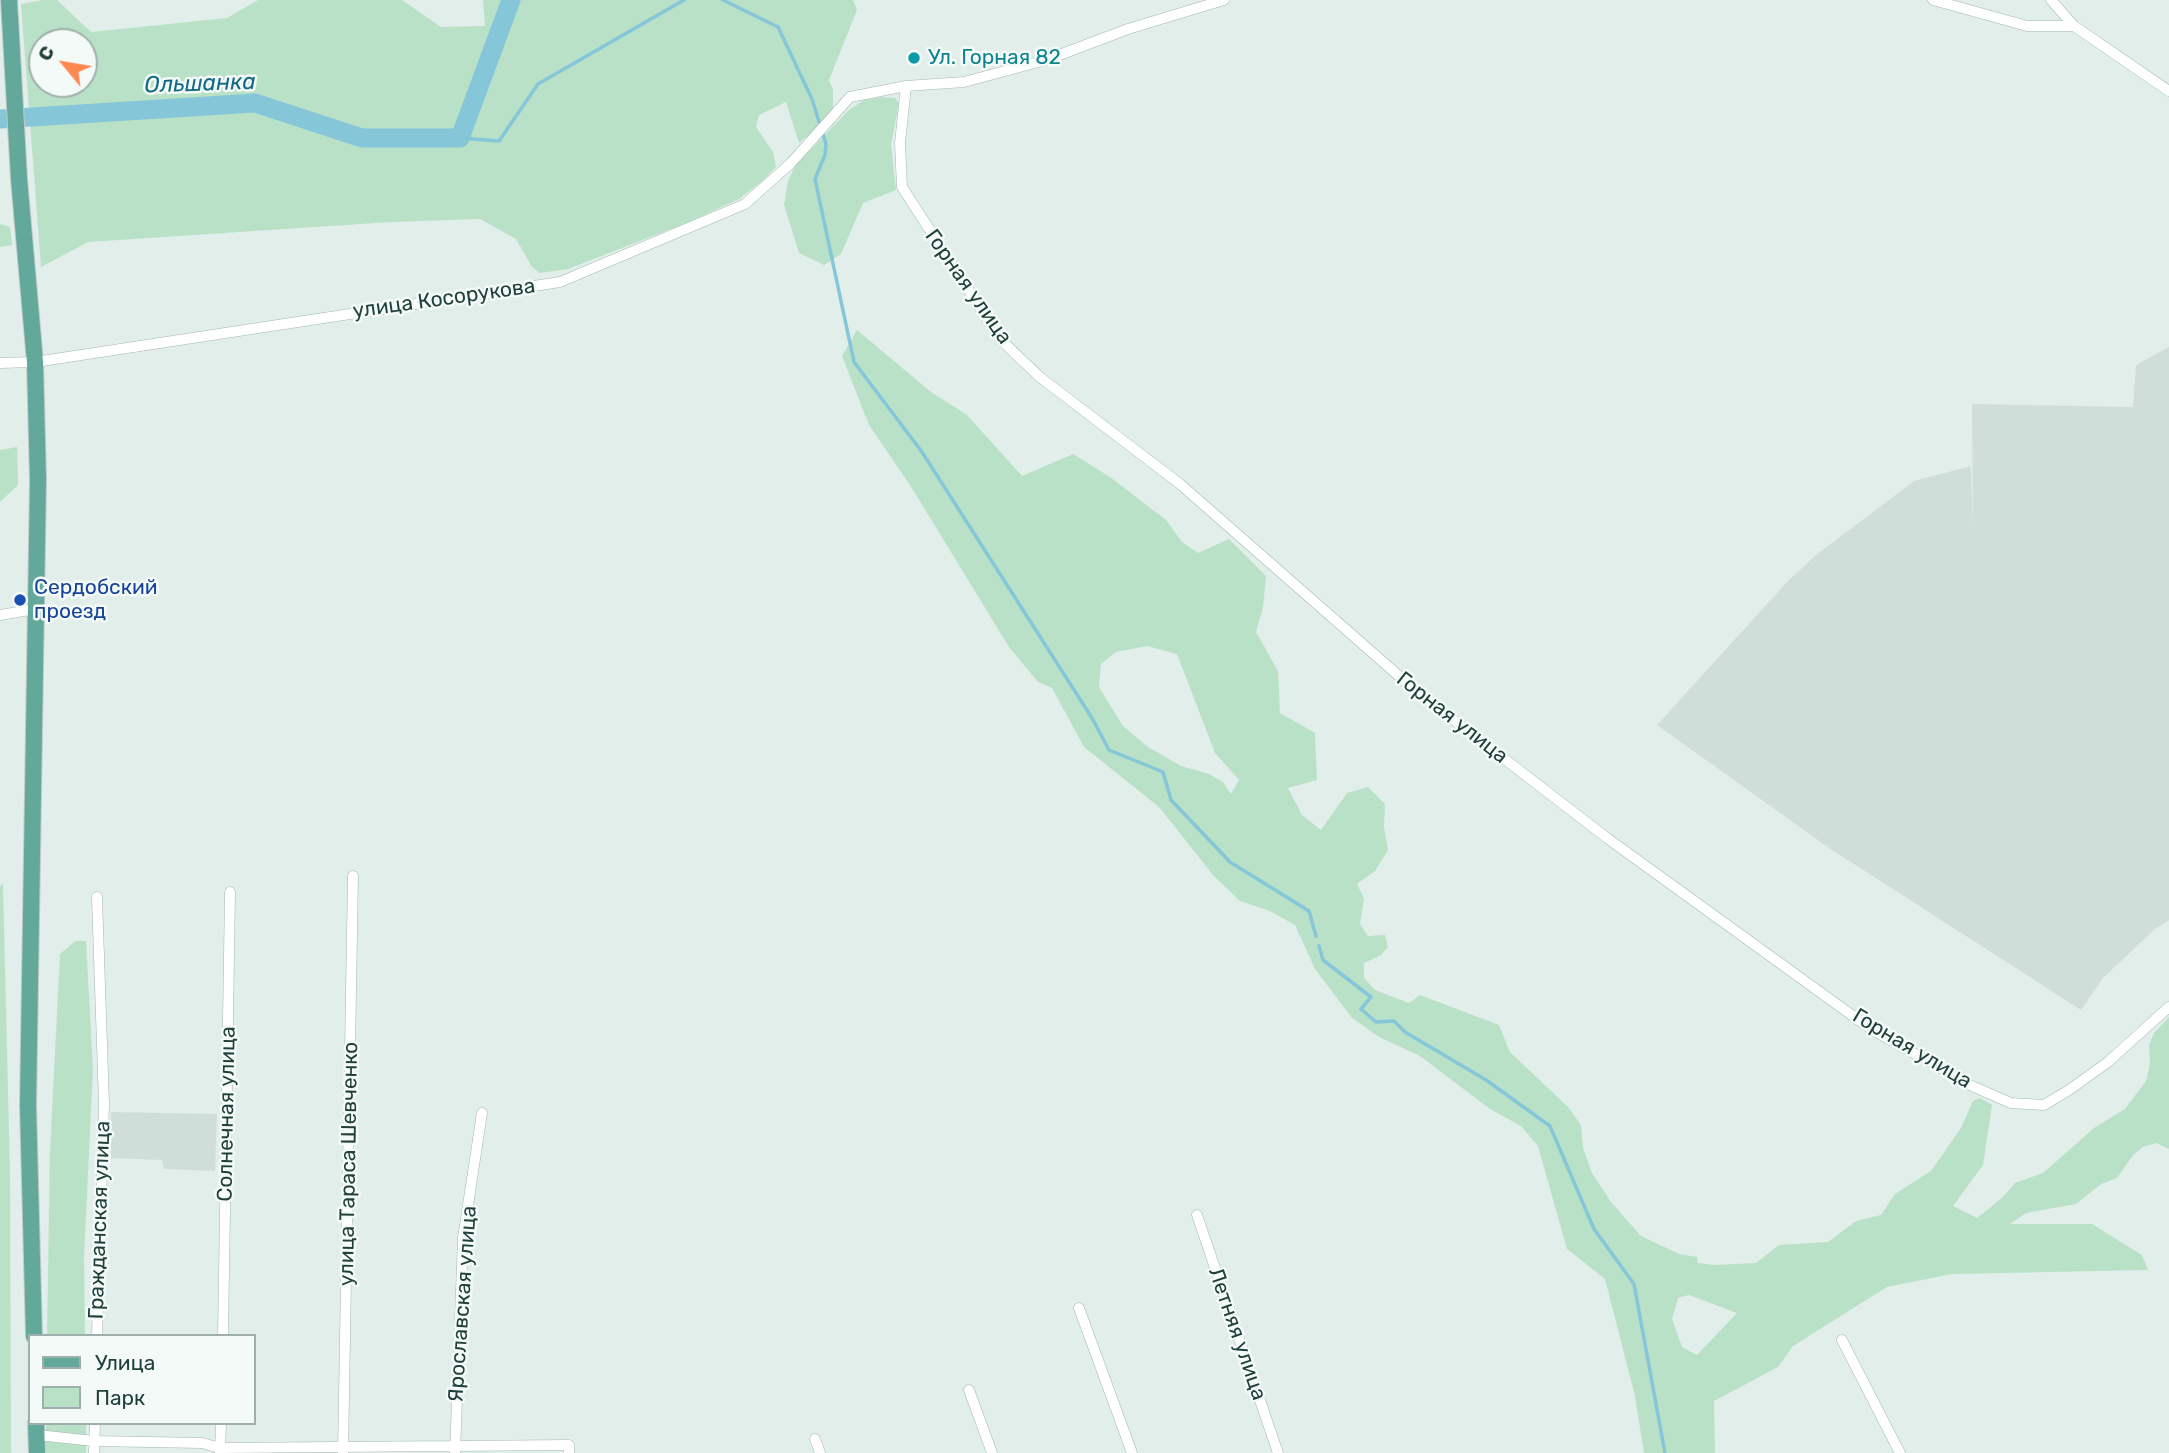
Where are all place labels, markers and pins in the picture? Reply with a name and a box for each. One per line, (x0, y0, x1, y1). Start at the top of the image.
place label: Ул. Горная 82 (928, 45, 1061, 71)
marker: Ул. Горная 82 (906, 50, 922, 66)
place label: Сердобский проезд (34, 575, 158, 625)
marker: Сердобский проезд (12, 592, 28, 608)

